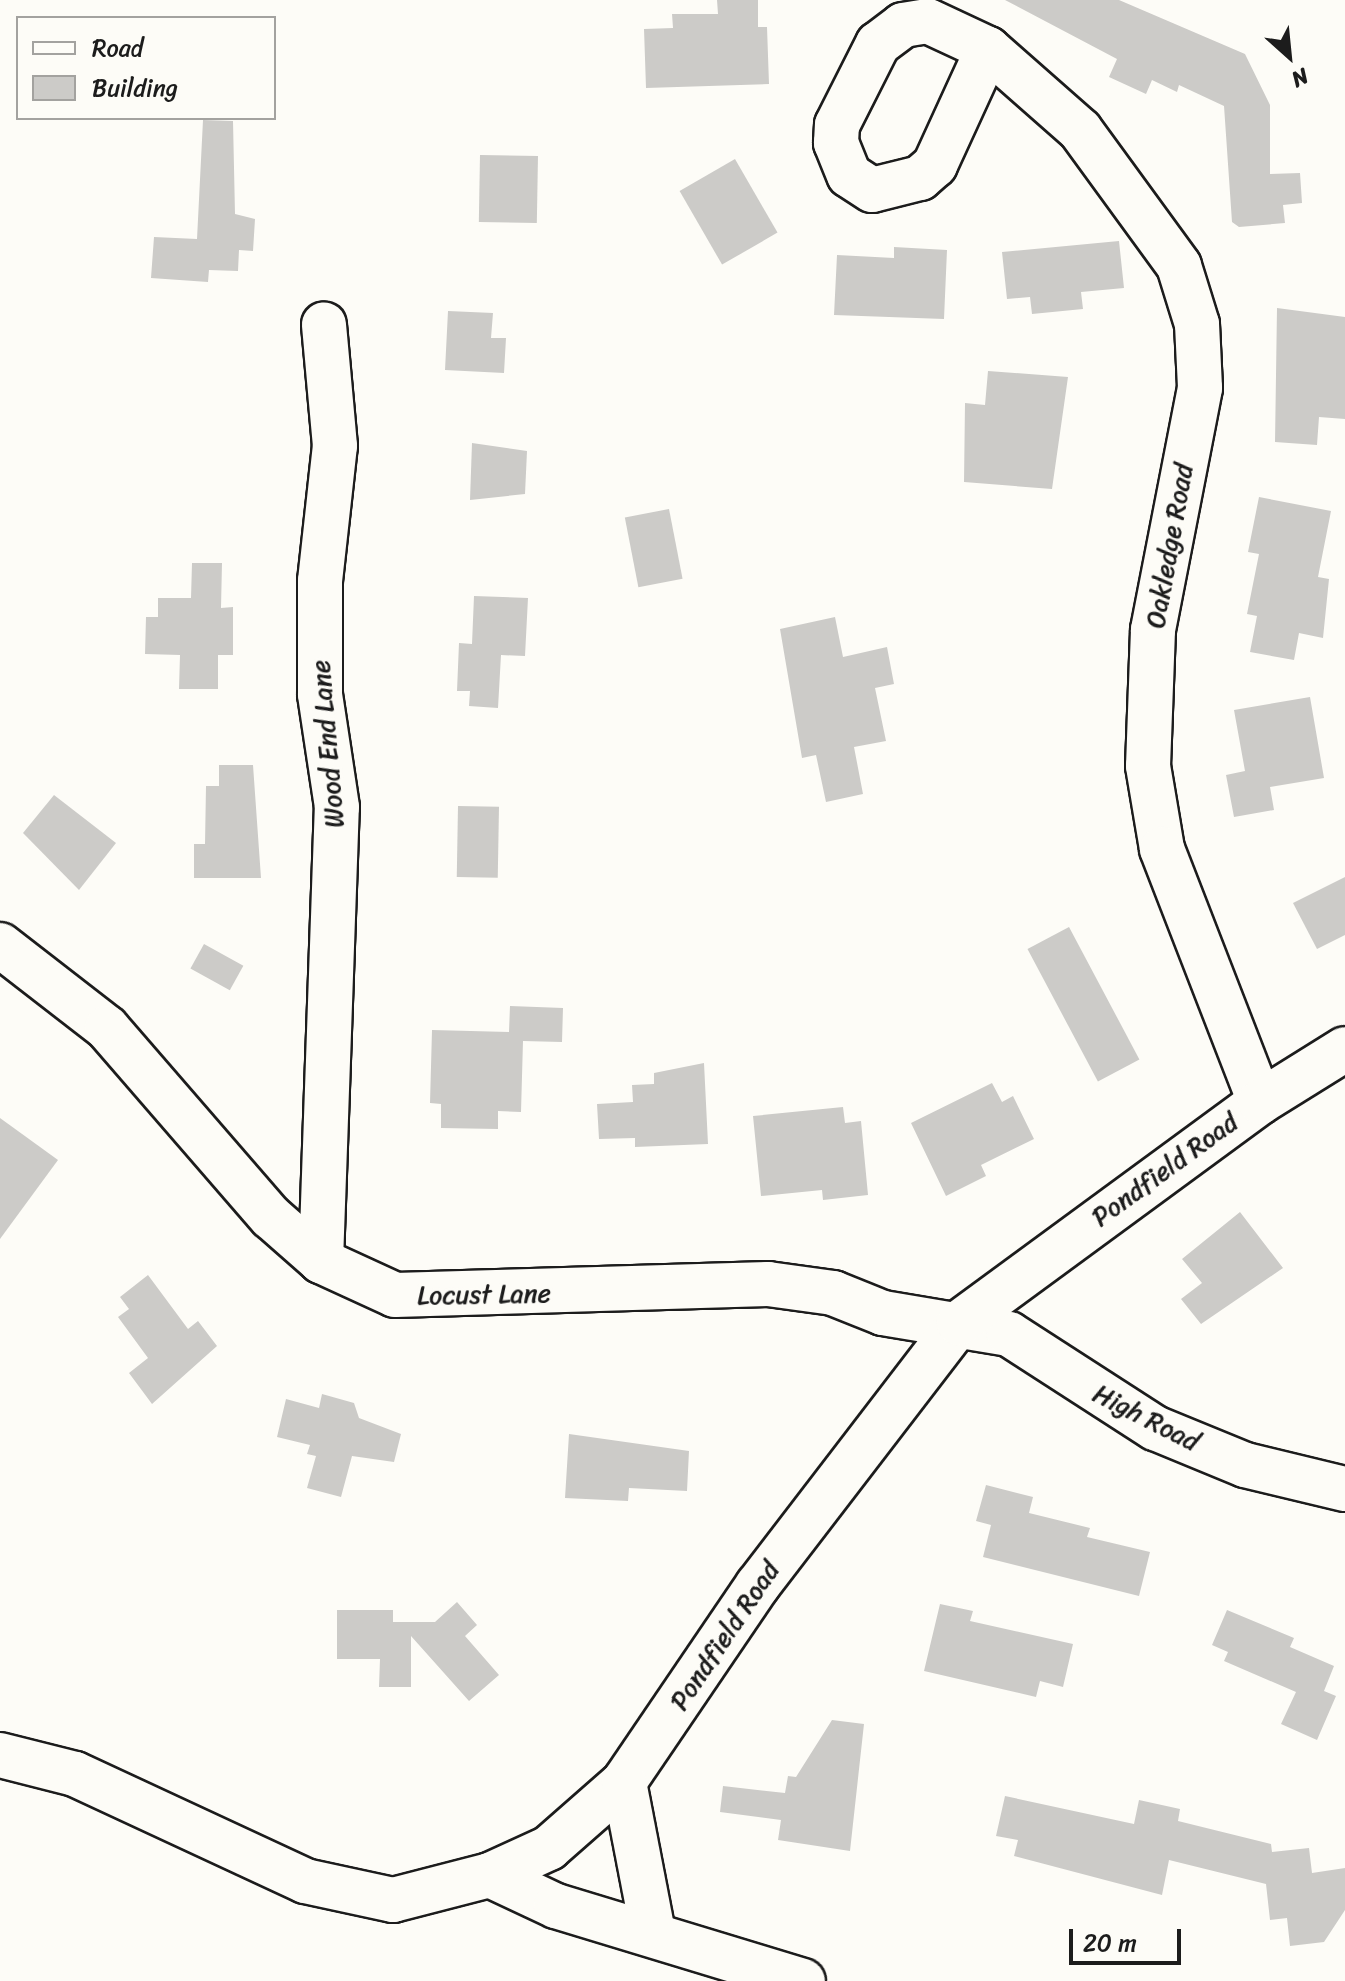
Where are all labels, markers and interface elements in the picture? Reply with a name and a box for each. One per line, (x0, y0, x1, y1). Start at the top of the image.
legend (16, 16, 276, 120)
north arrow (1249, 16, 1329, 96)
text: Road (92, 27, 143, 69)
text: N (1284, 57, 1316, 99)
text: Building (92, 67, 178, 109)
street label: Oakledge Road (1140, 461, 1200, 631)
street label: Wood End Lane (305, 659, 351, 829)
street label: Pondfield Road (1086, 1107, 1244, 1233)
street label: Locust Lane (417, 1278, 551, 1312)
street label: High Road (1088, 1378, 1204, 1458)
street label: Pondfield Road (664, 1556, 786, 1716)
scale bar (1073, 1913, 1185, 1963)
text: 20 m (1083, 1922, 1137, 1964)

